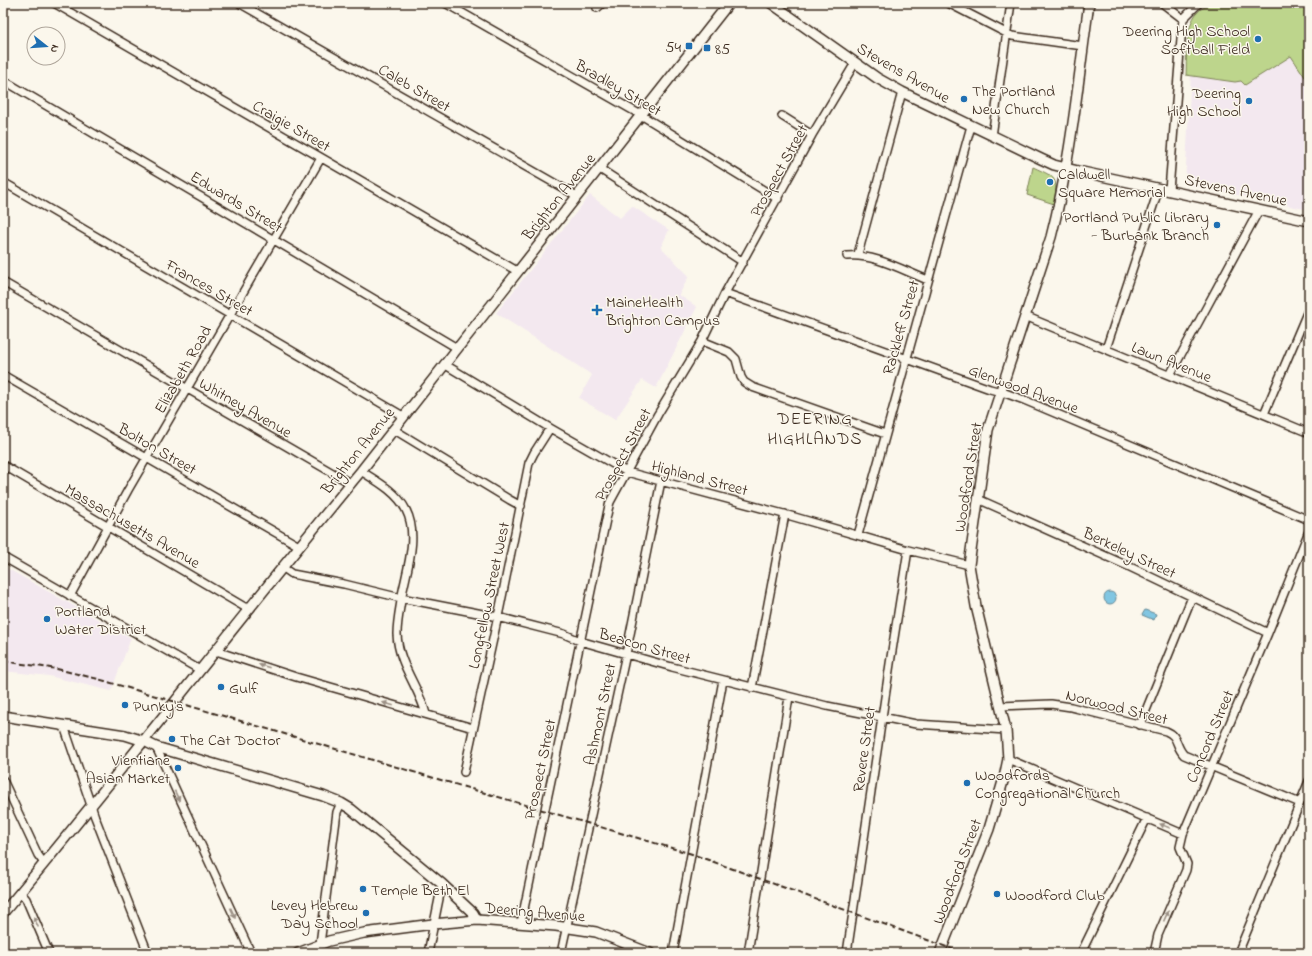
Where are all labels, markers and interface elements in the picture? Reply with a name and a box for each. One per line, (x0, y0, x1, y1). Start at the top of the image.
place label: Deering High School Softball Field (1122, 20, 1250, 62)
north arrow (26, 26, 66, 66)
marker: Deering High School Softball Field (1253, 34, 1263, 44)
place label: 54 (665, 36, 681, 60)
street label: Stevens Avenue (852, 37, 955, 111)
place label: 85 (715, 38, 730, 62)
marker: 54 (684, 41, 694, 51)
text: N (46, 43, 63, 55)
marker: 85 (702, 43, 712, 53)
street label: Bradley Street (569, 54, 666, 124)
street label: Caleb Street (373, 58, 455, 119)
place label: The Portland New Church (972, 80, 1055, 122)
place label: Deering High School (1167, 82, 1241, 124)
marker: The Portland New Church (959, 94, 969, 104)
street label: Craigie Street (247, 95, 335, 159)
marker: Deering High School (1244, 96, 1254, 106)
street label: Prospect Street (744, 120, 815, 222)
street label: Brighton Avenue (516, 148, 603, 247)
place label: Caldwell Square Memorial (1058, 163, 1166, 205)
street label: Edwards Street (185, 166, 287, 240)
street label: Stevens Avenue (1182, 168, 1290, 214)
marker: Caldwell Square Memorial (1045, 177, 1055, 187)
place label: Portland Public Library - Burbank Branch (1063, 206, 1209, 248)
marker: Portland Public Library - Burbank Branch (1212, 220, 1222, 230)
street label: Frances Street (160, 254, 258, 324)
street label: Rackleff Street (877, 277, 927, 378)
place label: MaineHealth Brighton Campus (605, 291, 720, 333)
marker: MaineHealth Brighton Campus (591, 304, 603, 316)
street label: Elizabeth Road (149, 322, 219, 418)
street label: Lawn Avenue (1127, 336, 1216, 390)
street label: Glenwood Avenue (965, 359, 1083, 421)
street label: Whitney Avenue (194, 372, 297, 446)
street label: Brighton Avenue (315, 402, 402, 501)
street label: Prospect Street (589, 404, 659, 506)
district label: DEERING HIGHLANDS (767, 407, 863, 452)
street label: Bolton Street (112, 417, 201, 482)
street label: Woodford Street (948, 420, 990, 534)
street label: Highland Street (649, 455, 751, 503)
street label: Massachusetts Avenue (60, 478, 205, 576)
street label: Longfellow Street West (463, 519, 517, 671)
street label: Berkeley Street (1078, 521, 1180, 586)
place label: Portland Water District (55, 600, 147, 642)
marker: Portland Water District (42, 614, 52, 624)
street label: Beacon Street (595, 622, 694, 672)
street label: Ashmont Street (578, 660, 624, 768)
one-way arrow (257, 663, 269, 669)
place label: Gulf (229, 677, 259, 701)
marker: Gulf (216, 682, 226, 692)
street label: Norwood Street (1063, 684, 1171, 732)
street label: Concord Street (1181, 686, 1241, 787)
place label: Punky's (133, 695, 184, 719)
marker: Punky's (120, 700, 130, 710)
one-way arrow (382, 701, 394, 707)
street label: Revere Street (847, 704, 883, 794)
street label: Prospect Street (519, 716, 563, 822)
place label: The Cat Doctor (180, 729, 281, 753)
marker: The Cat Doctor (167, 734, 177, 744)
place label: Vientiane Asian Market (86, 749, 171, 791)
marker: Vientiane Asian Market (173, 763, 183, 773)
place label: Woodfords Congregational Church (975, 764, 1120, 806)
marker: Woodfords Congregational Church (962, 778, 972, 788)
one-way arrow (175, 790, 181, 802)
street label: Woodford Street (927, 815, 989, 928)
one-way arrow (1158, 823, 1170, 829)
place label: Temple Beth El (371, 879, 469, 903)
marker: Temple Beth El (358, 884, 368, 894)
place label: Woodford Club (1005, 884, 1105, 908)
marker: Woodford Club (992, 889, 1002, 899)
place label: Levey Hebrew Day School (271, 894, 358, 936)
street label: Deering Avenue (483, 897, 587, 929)
one-way arrow (230, 908, 236, 919)
marker: Levey Hebrew Day School (361, 908, 371, 918)
one-way arrow (1163, 911, 1169, 922)
one-way arrow (32, 915, 38, 927)

